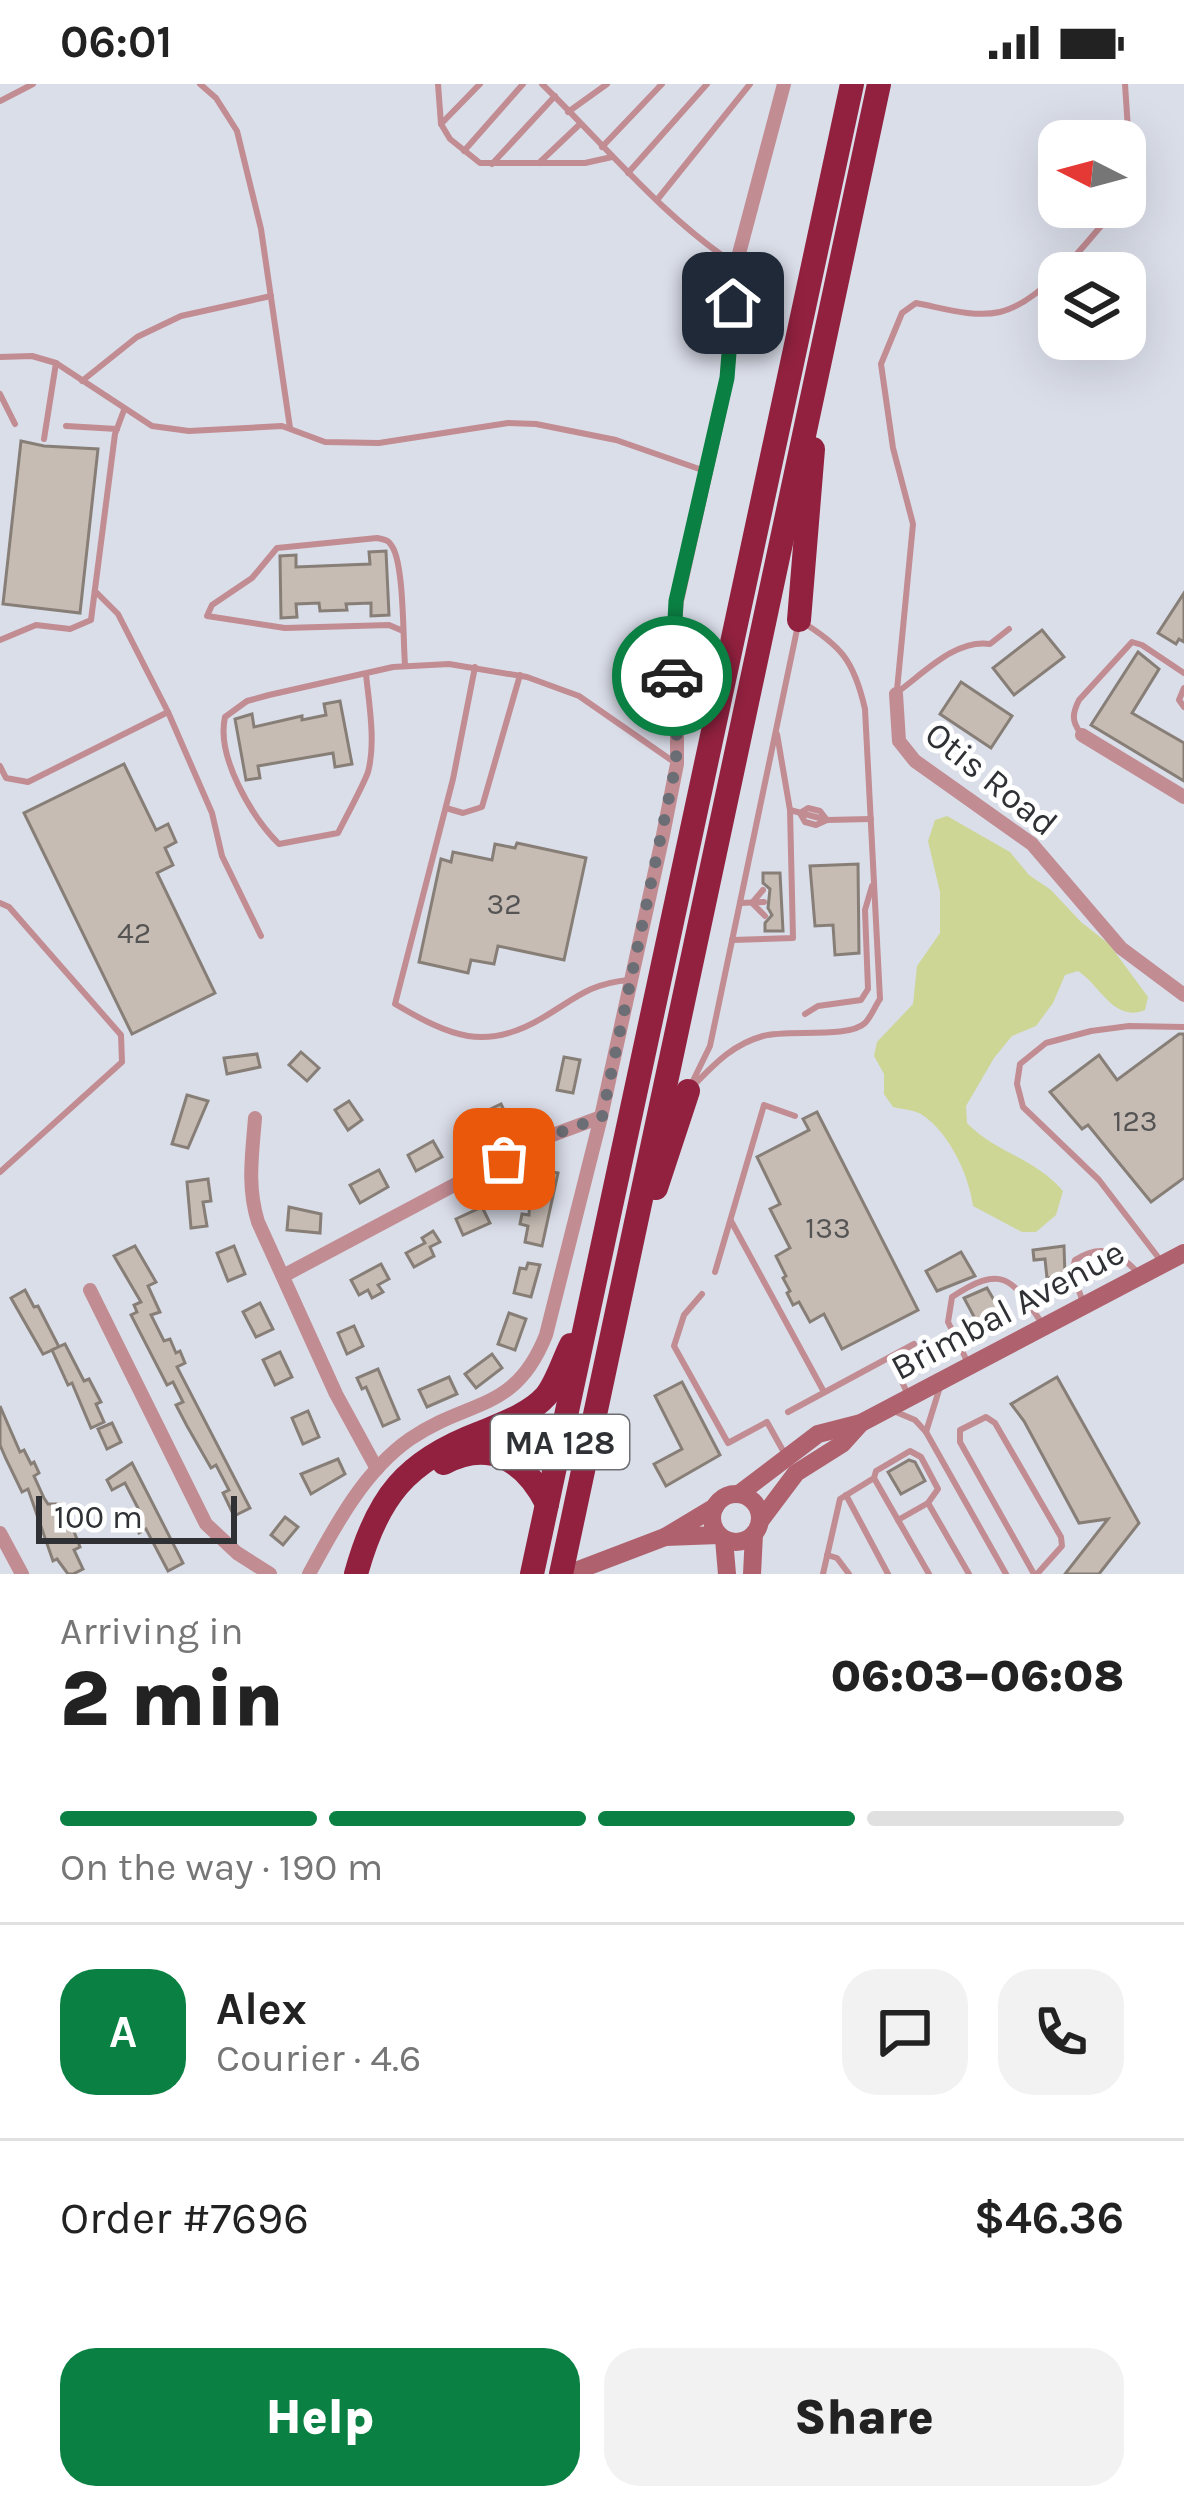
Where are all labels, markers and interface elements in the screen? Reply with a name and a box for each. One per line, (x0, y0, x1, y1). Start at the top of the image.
text: 06:01 (60, 16, 172, 68)
north arrow (1038, 120, 1146, 228)
map controls (1038, 120, 1146, 360)
pin (682, 252, 784, 354)
button: layers (1038, 252, 1146, 360)
icon: home (700, 270, 766, 336)
courier (612, 616, 732, 736)
icon: car (639, 643, 705, 709)
street label: Otis Road (917, 713, 1066, 845)
house number: 32 (486, 886, 522, 922)
house number: 42 (117, 915, 151, 951)
house number: 123 (1112, 1103, 1158, 1139)
pin (453, 1108, 555, 1210)
icon: bag (471, 1126, 537, 1192)
house number: 133 (805, 1210, 851, 1246)
street label: Brimbal Avenue (884, 1231, 1131, 1389)
road number: MA 128 (491, 1415, 629, 1469)
scale bar (36, 1490, 237, 1543)
text: 100 m (54, 1498, 143, 1536)
text: Arriving in (60, 1608, 243, 1654)
text: 06:03–06:08 (831, 1650, 1124, 1702)
text: 2 min (60, 1653, 284, 1745)
text: On the way · 190 m (60, 1844, 383, 1890)
button: chat (842, 1969, 968, 2095)
button: phone (998, 1969, 1124, 2095)
text: Alex (216, 1983, 307, 2035)
text: A (109, 2006, 137, 2058)
text: Courier · 4.6 (216, 2035, 421, 2081)
text: Order #7696 (60, 2192, 309, 2244)
text: $46.36 (974, 2192, 1124, 2244)
button: Help (60, 2348, 580, 2486)
button: Share (604, 2348, 1124, 2486)

